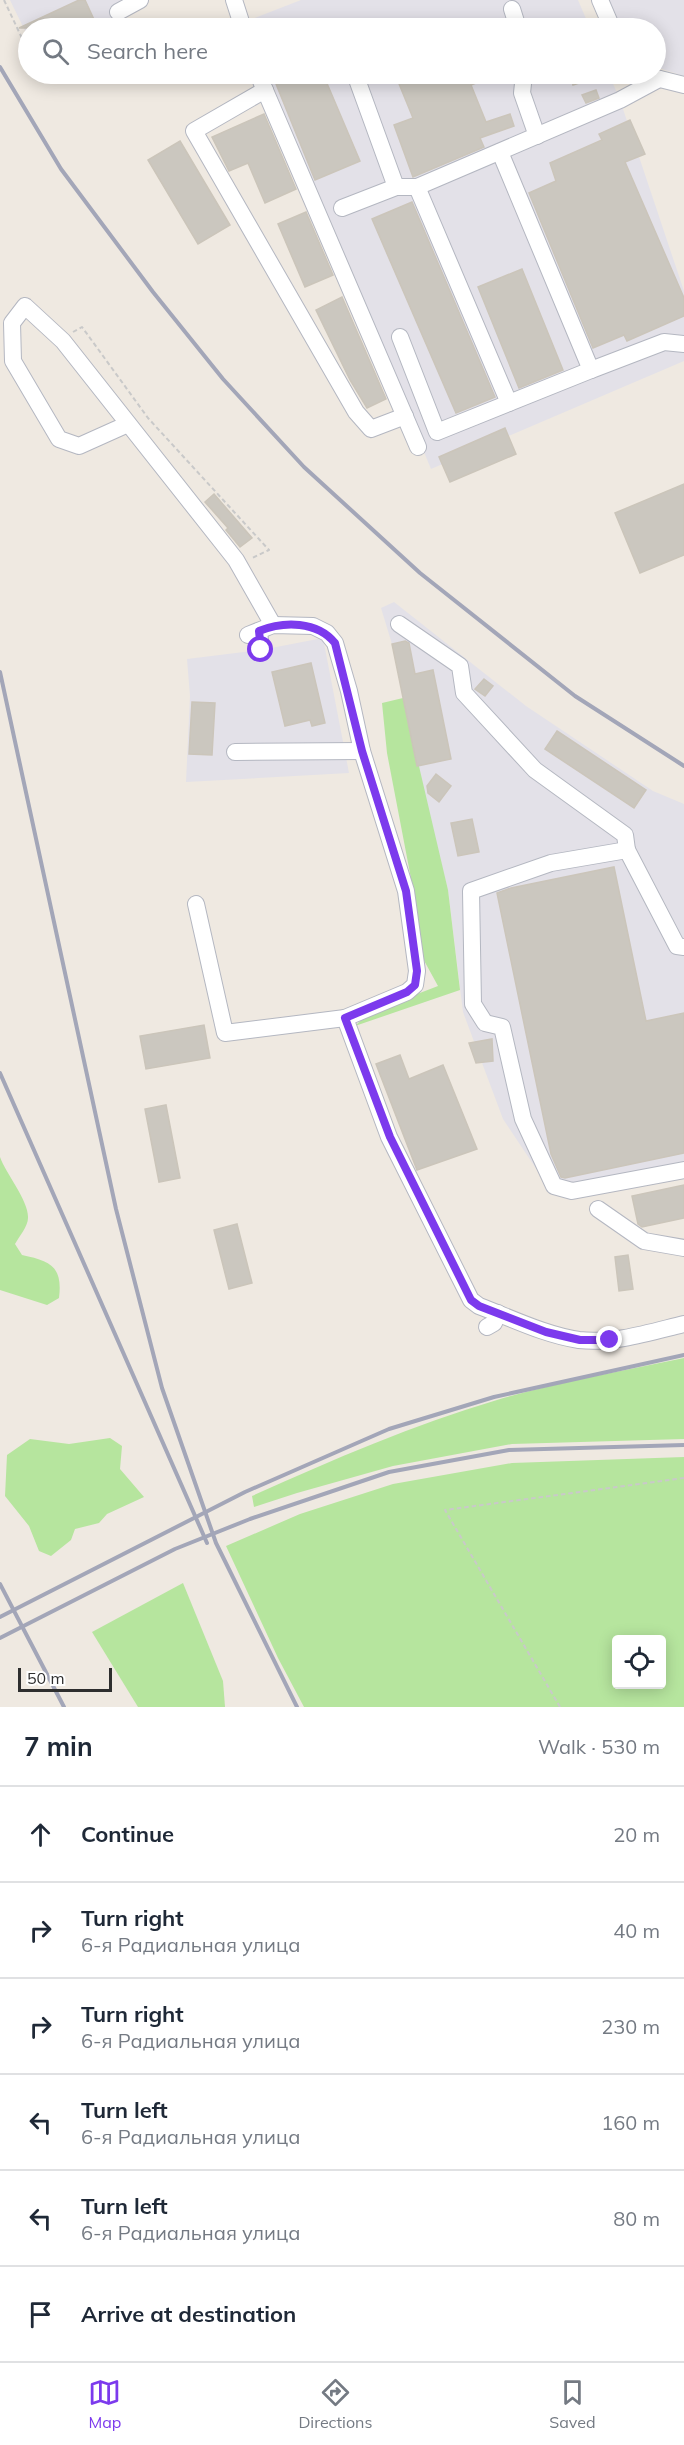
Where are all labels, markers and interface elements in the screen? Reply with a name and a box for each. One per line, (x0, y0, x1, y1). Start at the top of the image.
search box (18, 18, 666, 84)
icon: search (39, 35, 72, 68)
text: Search here (87, 37, 208, 65)
route start (247, 636, 273, 662)
route end (596, 1326, 622, 1352)
map controls (612, 1635, 666, 1689)
button: locate (612, 1635, 666, 1689)
scale bar (18, 1665, 112, 1692)
text: 50 m (27, 1668, 64, 1688)
text: 7 min (24, 1730, 93, 1763)
text: Walk · 530 m (538, 1734, 660, 1759)
icon: ahead (24, 1818, 57, 1851)
text: Continue (81, 1820, 174, 1848)
text: 20 m (613, 1822, 660, 1847)
text: Turn right (81, 1904, 184, 1932)
icon: right (24, 1914, 57, 1947)
text: 40 m (613, 1918, 660, 1943)
text: 6-я Радиальная улица (81, 1932, 300, 1957)
text: Turn right (81, 2000, 184, 2028)
icon: right (24, 2010, 57, 2043)
text: 230 m (601, 2014, 660, 2039)
text: 6-я Радиальная улица (81, 2028, 300, 2053)
text: Turn left (81, 2096, 168, 2124)
icon: left (24, 2106, 57, 2139)
text: 160 m (601, 2110, 660, 2135)
text: 6-я Радиальная улица (81, 2124, 300, 2149)
text: Turn left (81, 2192, 168, 2220)
icon: left (24, 2202, 57, 2235)
text: 80 m (613, 2206, 660, 2231)
text: 6-я Радиальная улица (81, 2220, 300, 2245)
icon: arrive (24, 2298, 57, 2331)
text: Arrive at destination (81, 2300, 296, 2328)
tab: Map (88, 2376, 121, 2432)
tab: Directions (298, 2376, 372, 2432)
tab: Saved (549, 2376, 596, 2432)

